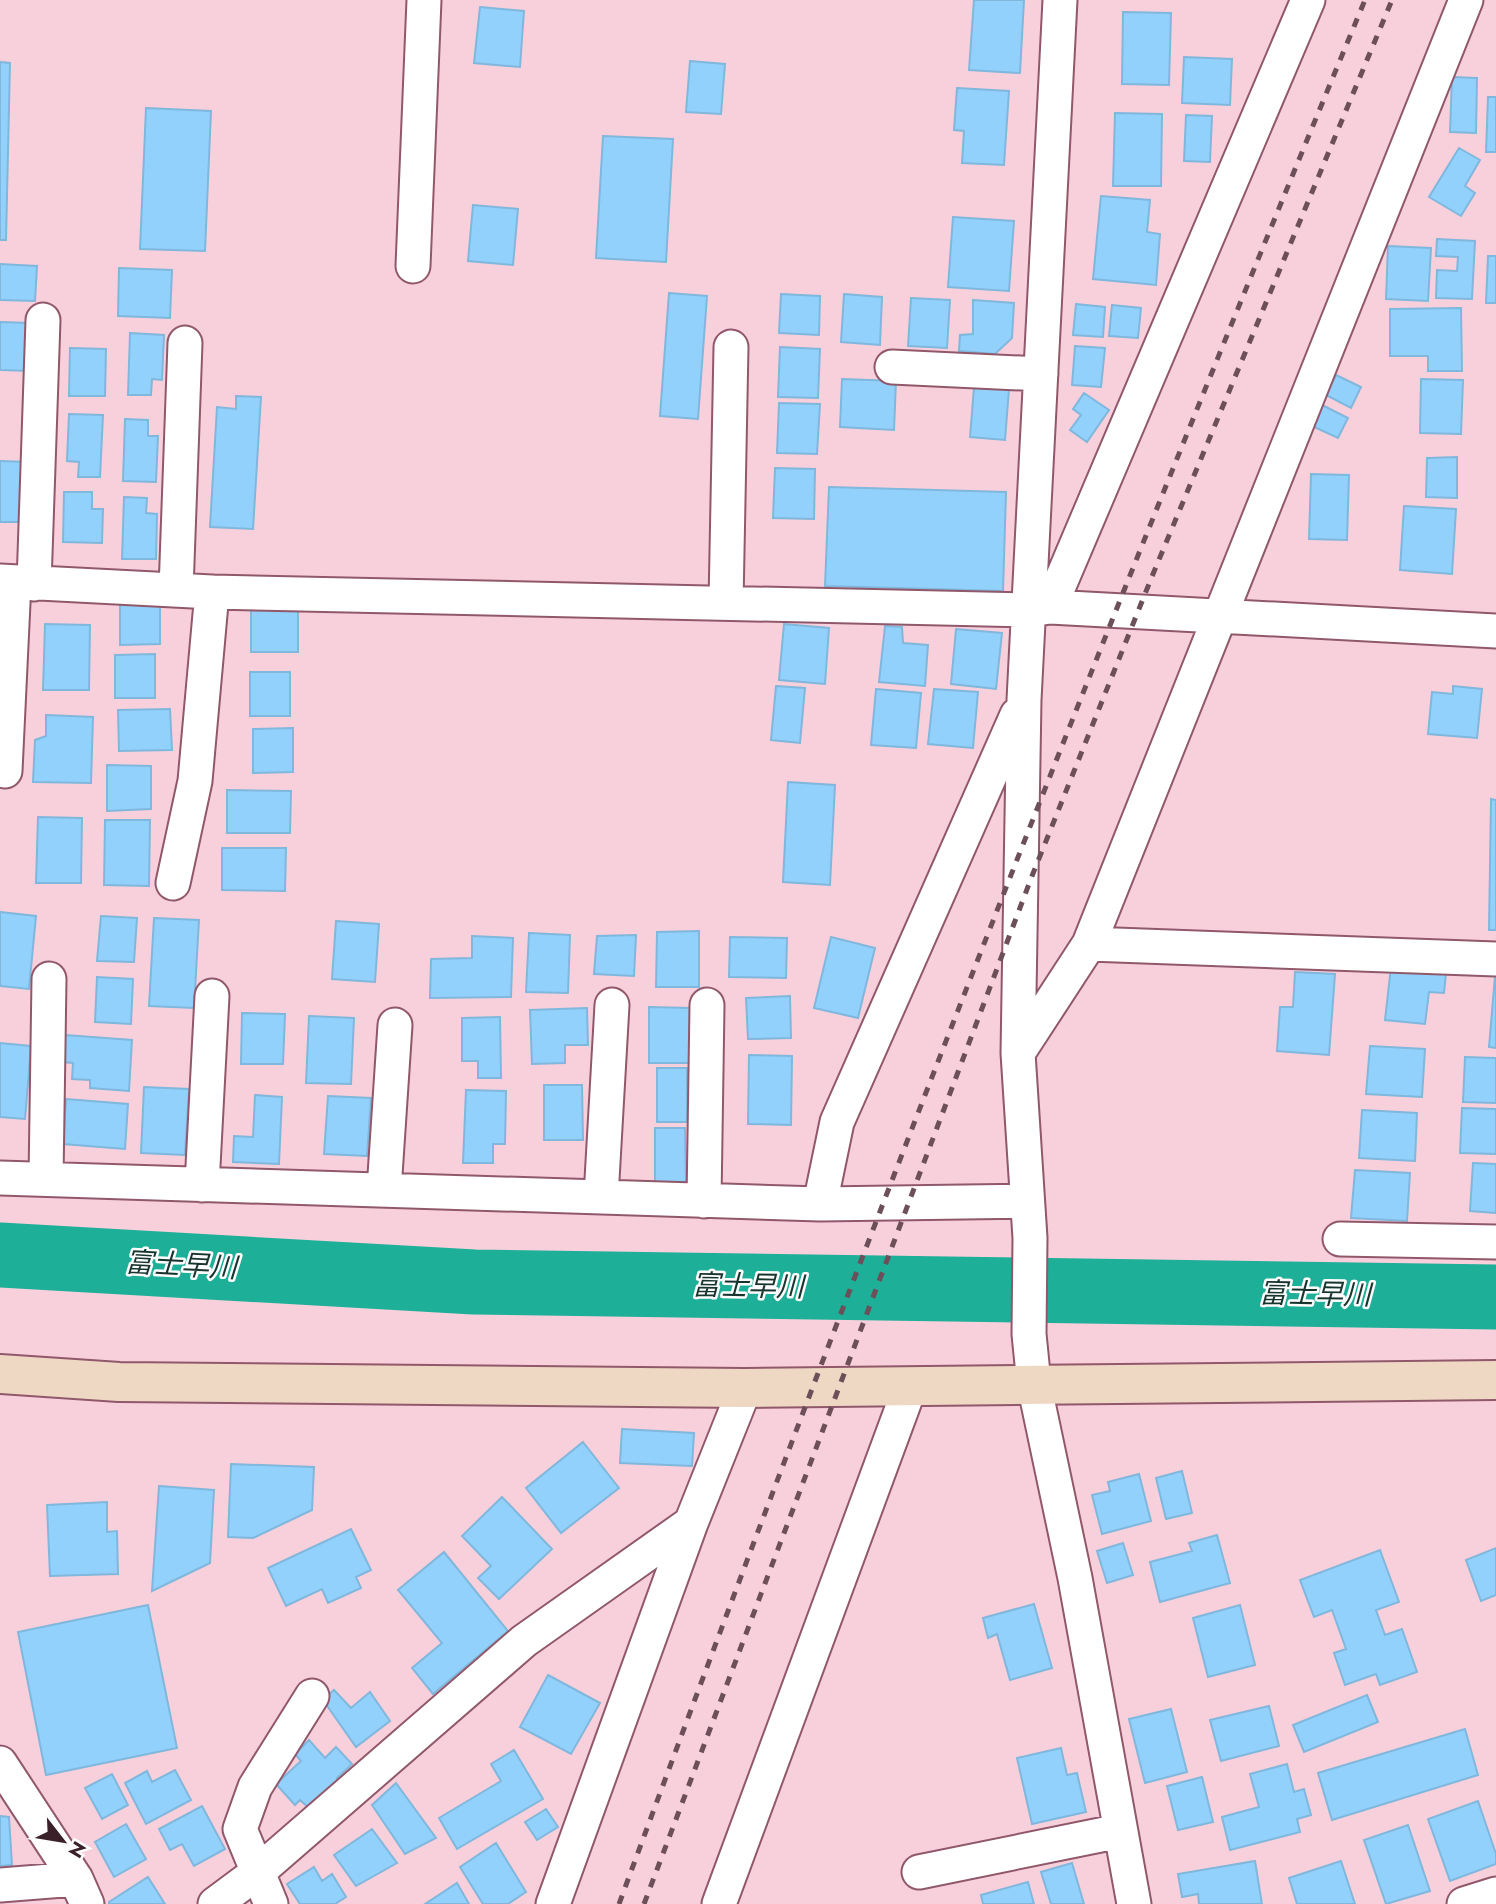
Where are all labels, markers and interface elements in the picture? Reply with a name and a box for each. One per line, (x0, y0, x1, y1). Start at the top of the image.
water label: 富士早川 (124, 1242, 241, 1289)
water label: 富士早川 (692, 1265, 807, 1308)
water label: 富士早川 (1259, 1273, 1374, 1316)
north arrow (28, 1806, 98, 1876)
text: N (62, 1836, 93, 1863)

